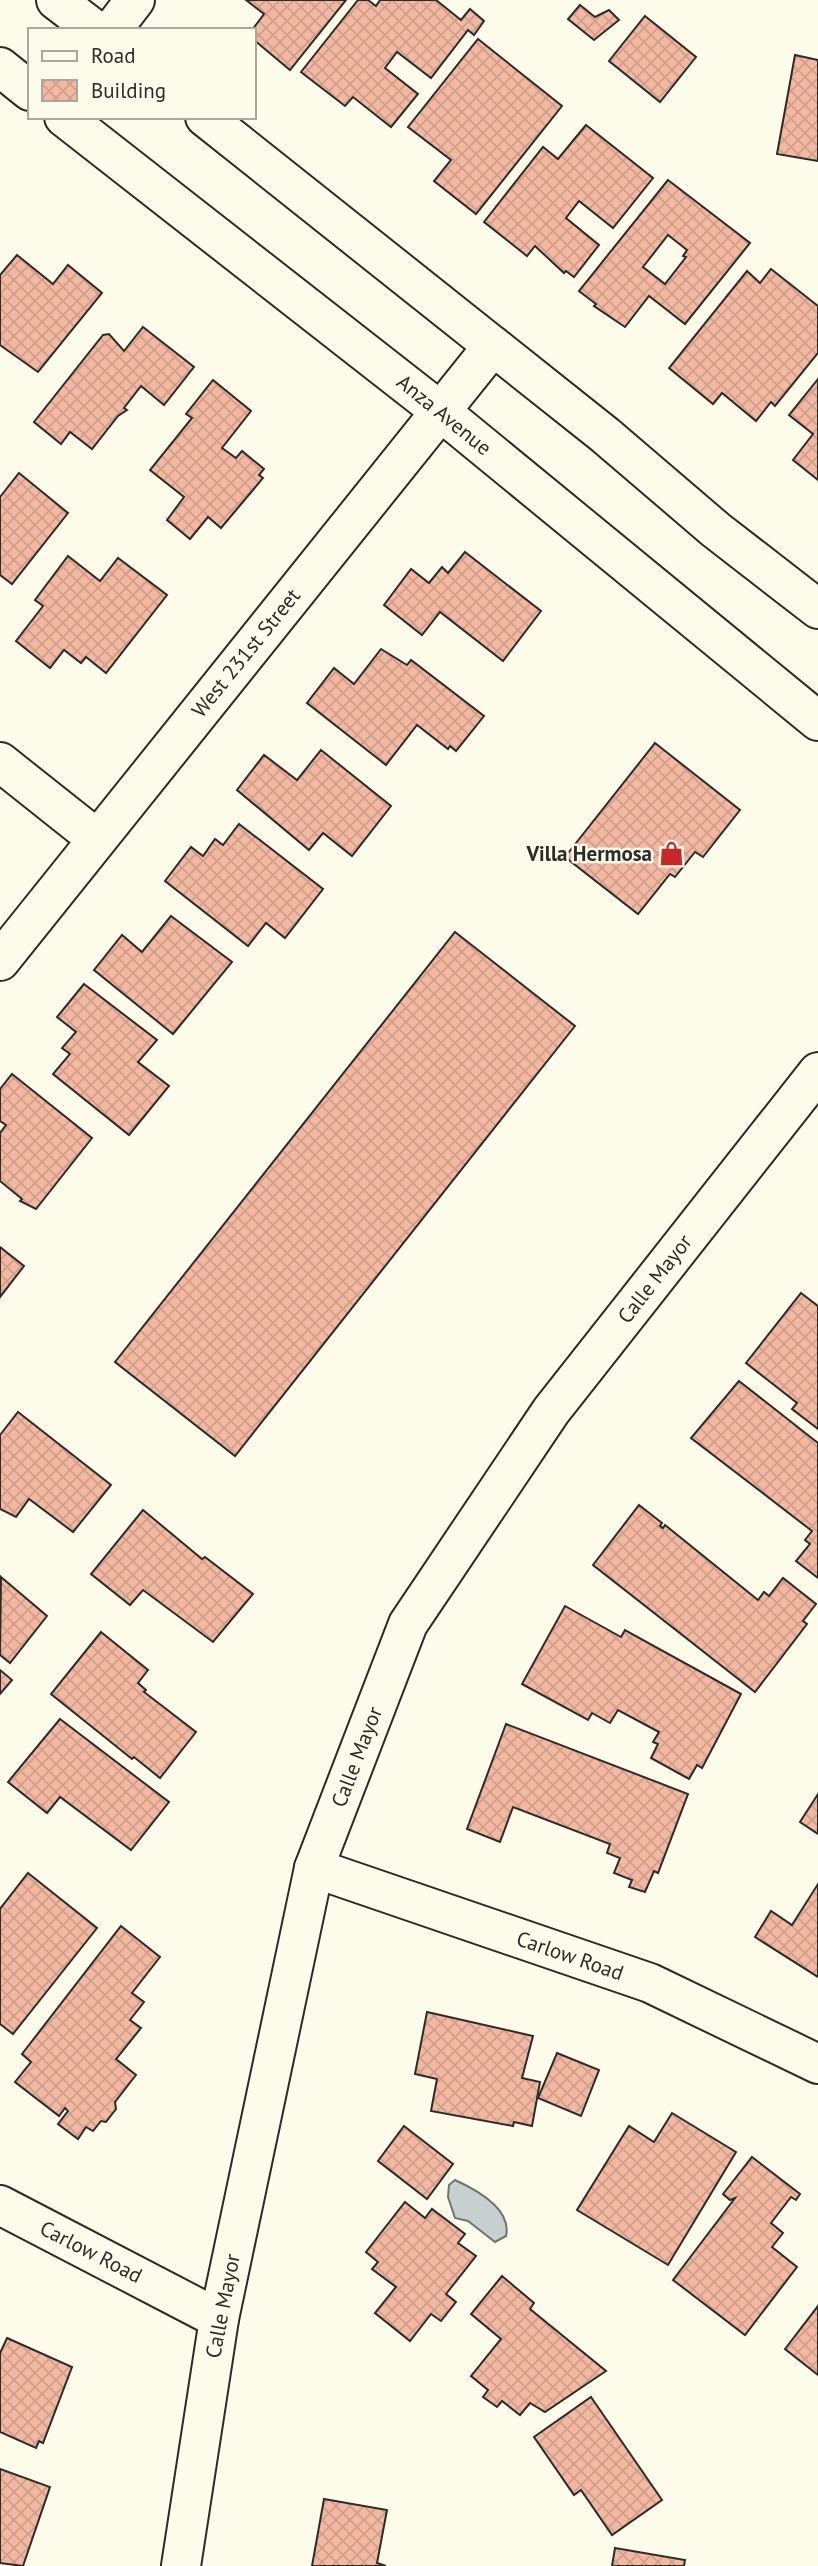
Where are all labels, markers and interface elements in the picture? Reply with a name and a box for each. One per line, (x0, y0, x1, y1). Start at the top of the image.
legend (28, 28, 256, 119)
text: Road (91, 42, 135, 69)
text: Building (91, 77, 166, 104)
street label: Anza Avenue (391, 368, 497, 461)
street label: West 231st Street (185, 583, 306, 723)
place label: Villa Hermosa (525, 840, 652, 867)
shop icon: Villa Hermosa (658, 840, 686, 868)
street label: Calle Mayor (611, 1229, 698, 1329)
street label: Calle Mayor (325, 1703, 388, 1811)
street label: Carlow Road (513, 1925, 627, 1986)
street label: Carlow Road (35, 2214, 147, 2289)
street label: Calle Mayor (199, 2252, 246, 2360)

